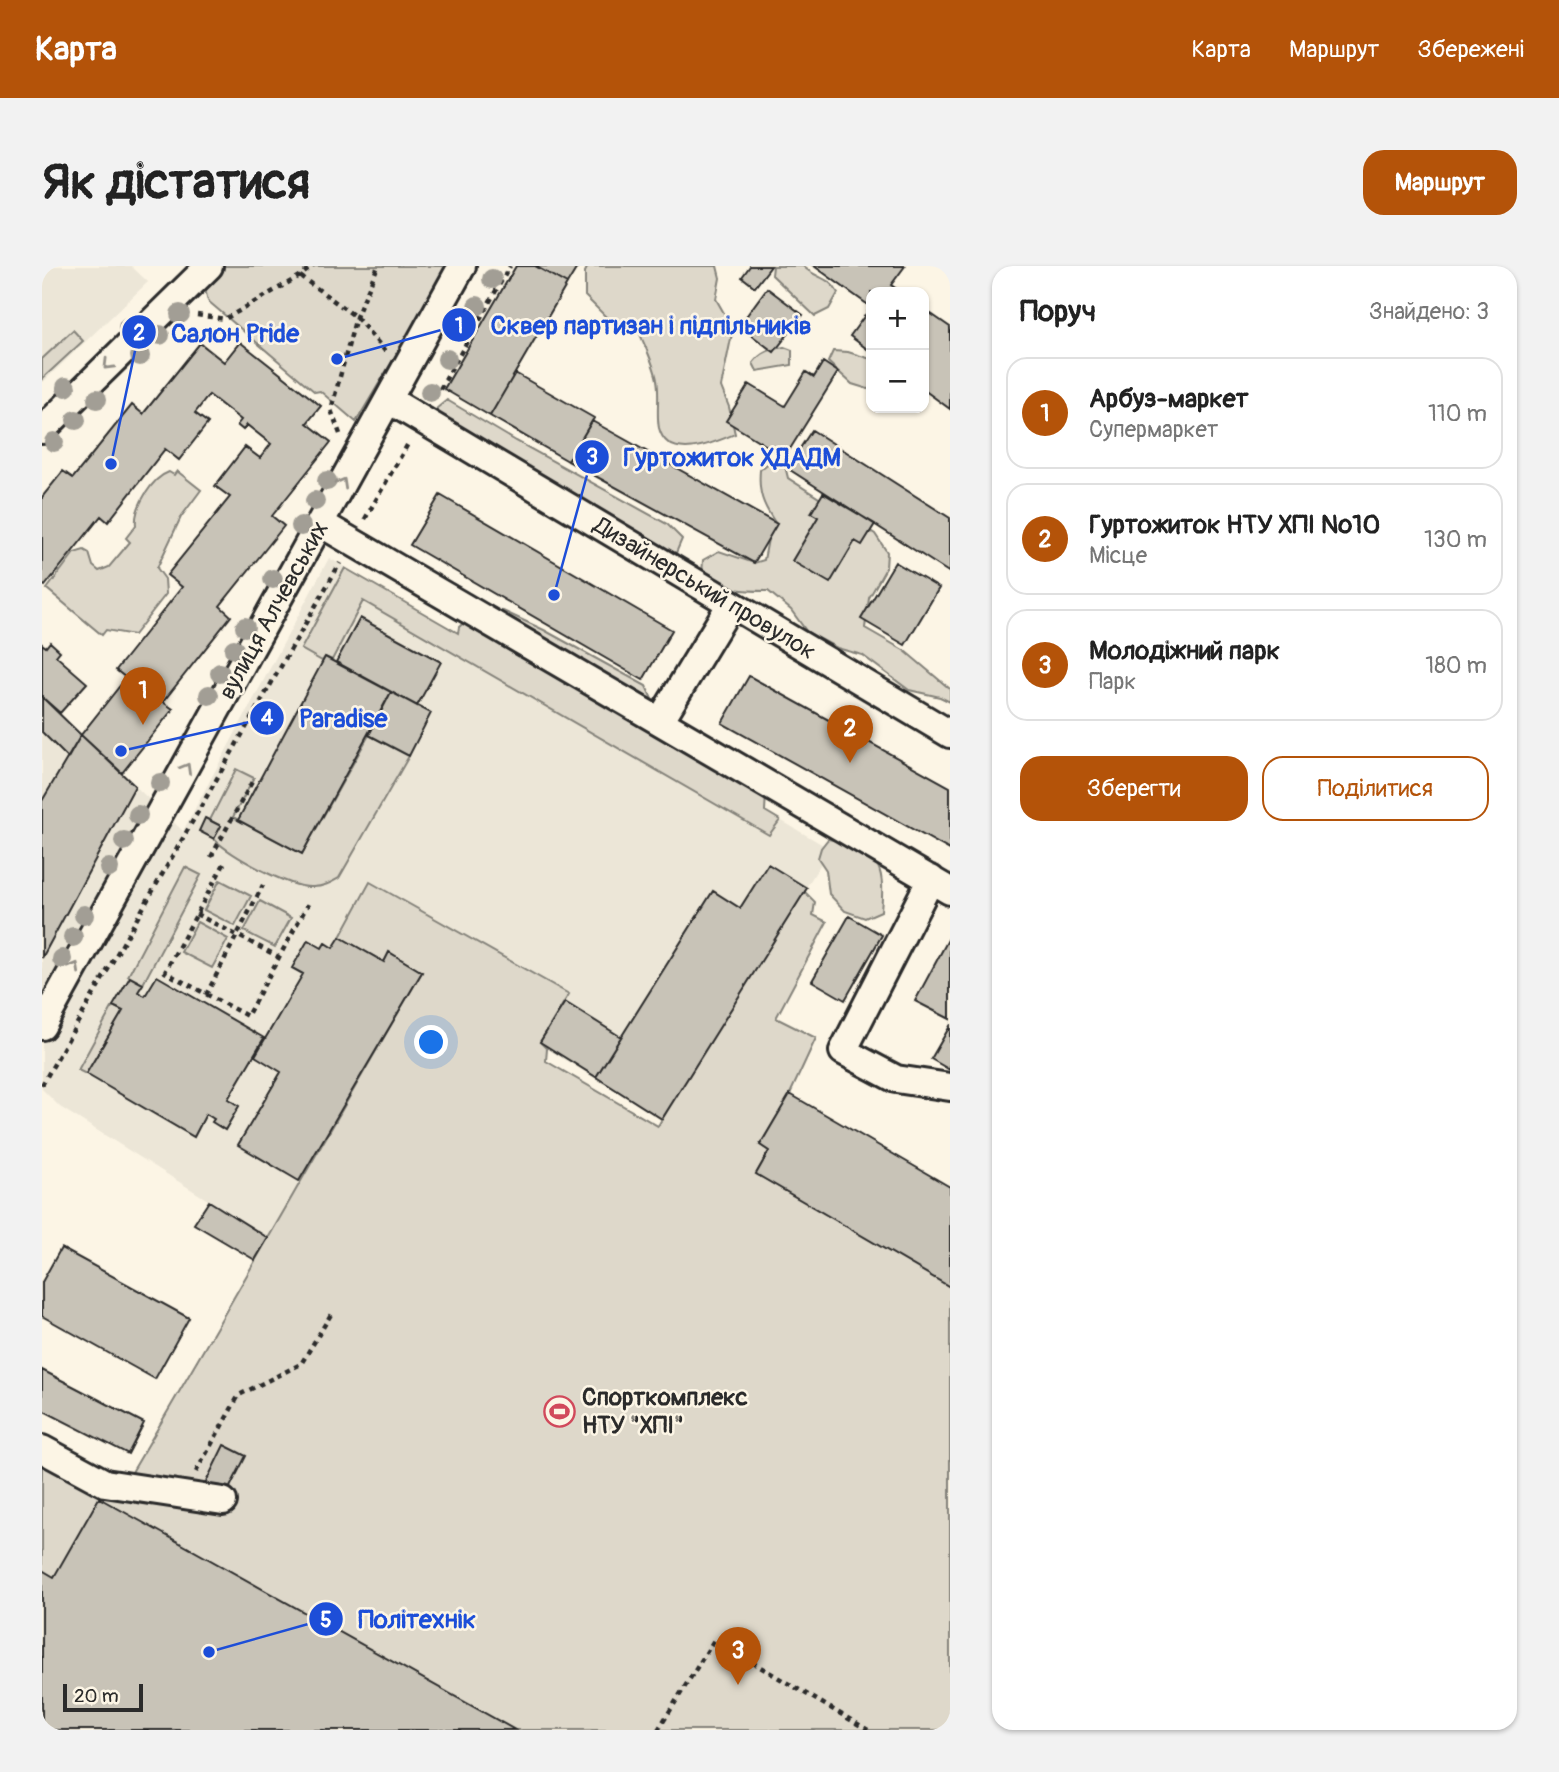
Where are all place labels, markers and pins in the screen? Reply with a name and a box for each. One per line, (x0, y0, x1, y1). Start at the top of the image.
callout: Сквер партизан і підпільників (442, 302, 826, 349)
callout: Салон Pride (122, 309, 313, 356)
callout: Гуртожиток ХДАДМ (574, 433, 855, 480)
pin: 1 (120, 667, 166, 725)
callout: Paradise (249, 695, 401, 742)
pin: 2 (827, 705, 873, 763)
place label: Спорткомплекс НТУ "ХПІ" (582, 1383, 748, 1440)
sports icon: Спорткомплекс НТУ "ХПІ" (542, 1394, 576, 1428)
callout: Політехнік (309, 1596, 489, 1643)
pin: 3 (715, 1627, 761, 1685)

